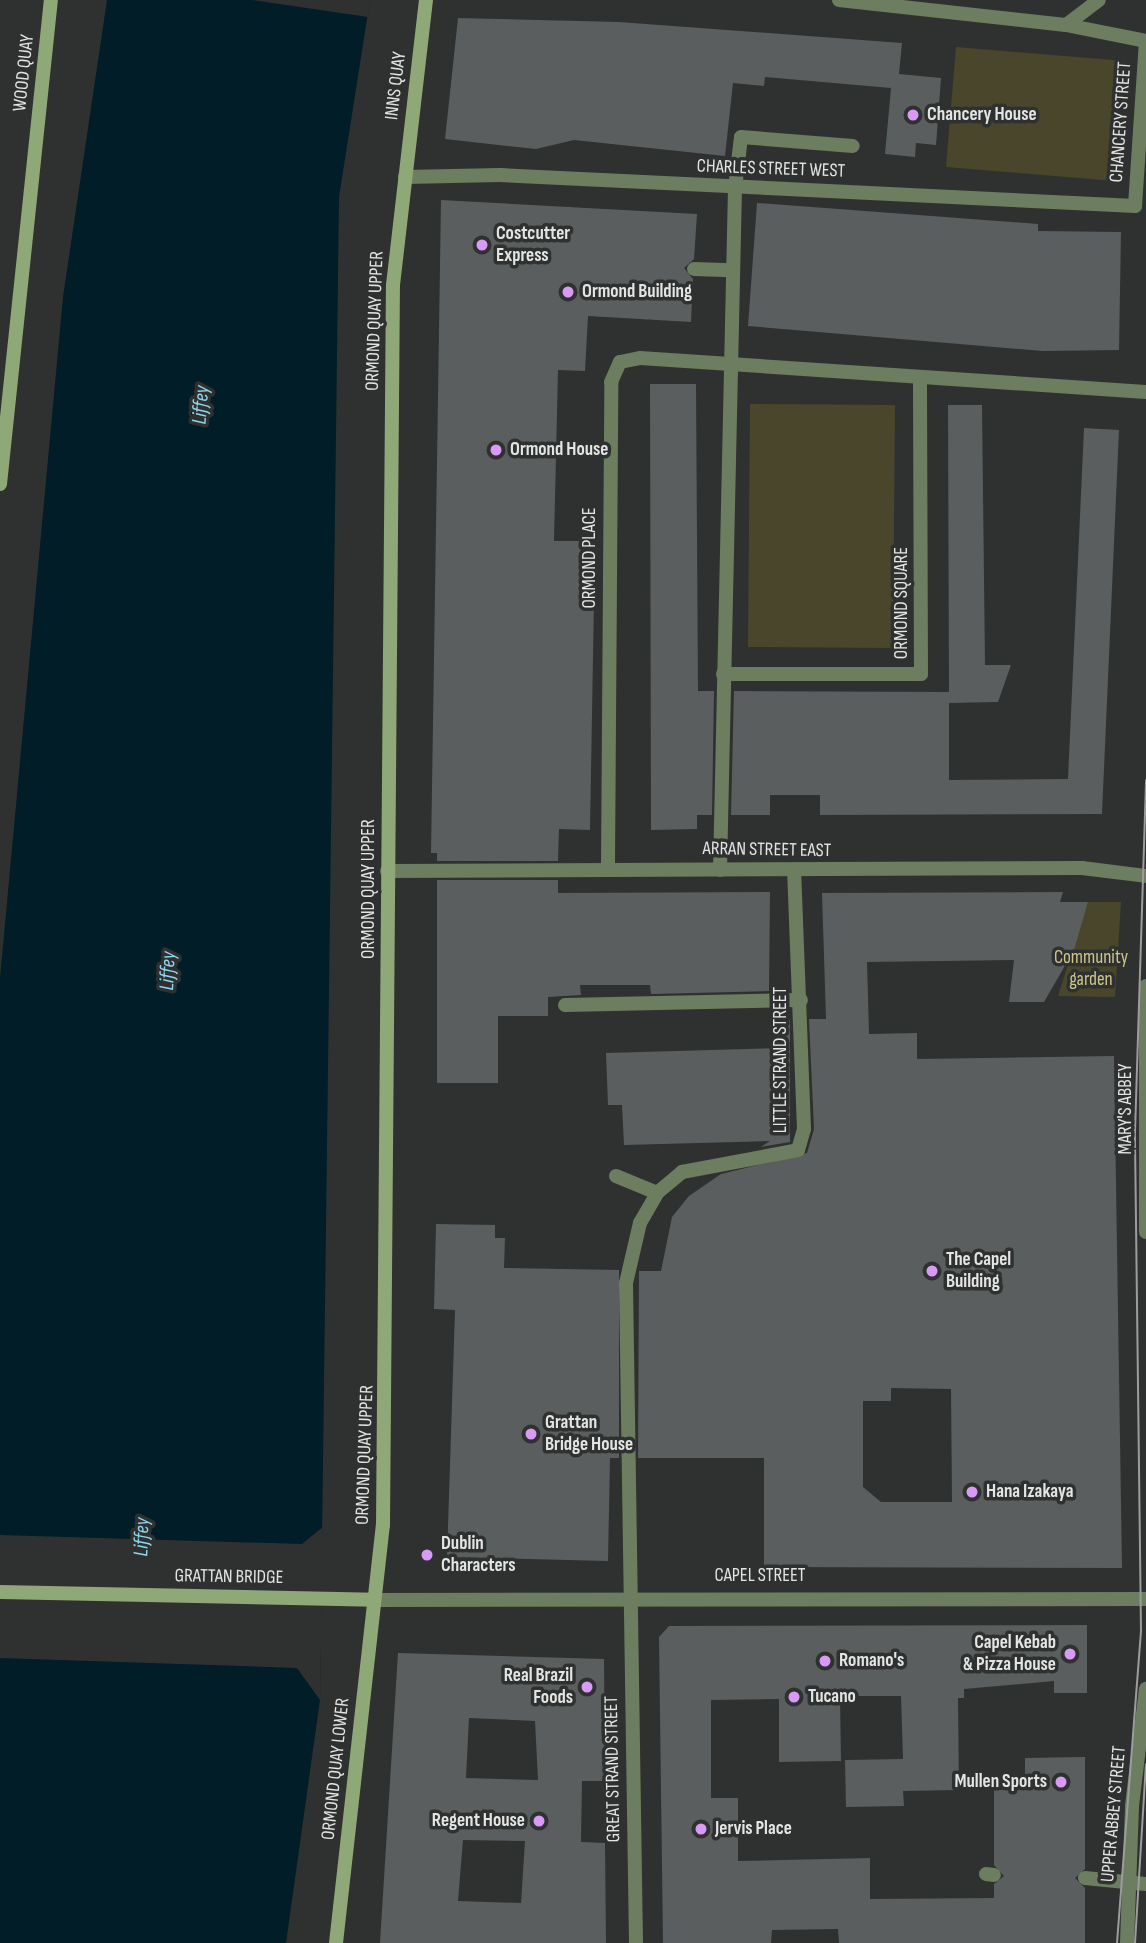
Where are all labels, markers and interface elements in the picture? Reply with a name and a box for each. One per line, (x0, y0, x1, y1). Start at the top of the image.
street label: WOOD QUAY (9, 33, 39, 113)
street label: INNS QUAY (381, 51, 411, 121)
street label: CHANCERY STREET (1105, 61, 1137, 183)
place label: Chancery House (927, 104, 1037, 126)
marker: Chancery House (905, 107, 921, 123)
street label: CHARLES STREET WEST (696, 155, 846, 183)
place label: Costcutter Express (496, 223, 570, 267)
marker: Costcutter Express (474, 237, 490, 253)
street label: ORMOND QUAY UPPER (361, 251, 389, 391)
place label: Ormond Building (582, 281, 692, 303)
marker: Ormond Building (560, 284, 576, 300)
water label: Liffey (187, 385, 215, 425)
place label: Ormond House (510, 439, 608, 461)
marker: Ormond House (488, 442, 504, 458)
street label: ORMOND PLACE (579, 507, 601, 609)
street label: ORMOND SQUARE (891, 547, 913, 659)
street label: ORMOND QUAY UPPER (358, 819, 380, 959)
street label: ARRAN STREET EAST (702, 837, 832, 863)
park label: Community garden (1054, 947, 1128, 991)
water label: Liffey (154, 951, 182, 991)
street label: LITTLE STRAND STREET (770, 987, 792, 1133)
street label: MARY'S ABBEY (1115, 1064, 1137, 1154)
place label: The Capel Building (946, 1249, 1011, 1293)
marker: The Capel Building (924, 1263, 940, 1279)
street label: ORMOND QUAY UPPER (351, 1385, 379, 1525)
place label: Grattan Bridge House (545, 1412, 633, 1456)
marker: Grattan Bridge House (523, 1426, 539, 1442)
place label: Hana Izakaya (986, 1481, 1073, 1503)
marker: Hana Izakaya (964, 1484, 980, 1500)
water label: Liffey (129, 1517, 155, 1557)
place label: Dublin Characters (441, 1533, 516, 1577)
marker: Dublin Characters (419, 1547, 435, 1563)
street label: GRATTAN BRIDGE (174, 1565, 284, 1589)
street label: CAPEL STREET (714, 1565, 806, 1587)
place label: Capel Kebab & Pizza House (963, 1632, 1056, 1676)
marker: Capel Kebab & Pizza House (1062, 1646, 1078, 1662)
place label: Romano's (839, 1650, 904, 1672)
marker: Romano's (817, 1653, 833, 1669)
place label: Real Brazil Foods (504, 1665, 573, 1709)
marker: Real Brazil Foods (579, 1679, 595, 1695)
place label: Tucano (808, 1686, 856, 1708)
marker: Tucano (786, 1689, 802, 1705)
street label: GREAT STRAND STREET (600, 1696, 626, 1842)
street label: ORMOND QUAY LOWER (317, 1697, 355, 1841)
street label: UPPER ABBEY STREET (1097, 1745, 1131, 1883)
place label: Mullen Sports (955, 1771, 1047, 1793)
marker: Mullen Sports (1053, 1774, 1069, 1790)
place label: Regent House (432, 1810, 525, 1832)
marker: Regent House (531, 1813, 547, 1829)
place label: Jervis Place (715, 1818, 792, 1840)
marker: Jervis Place (693, 1821, 709, 1837)

